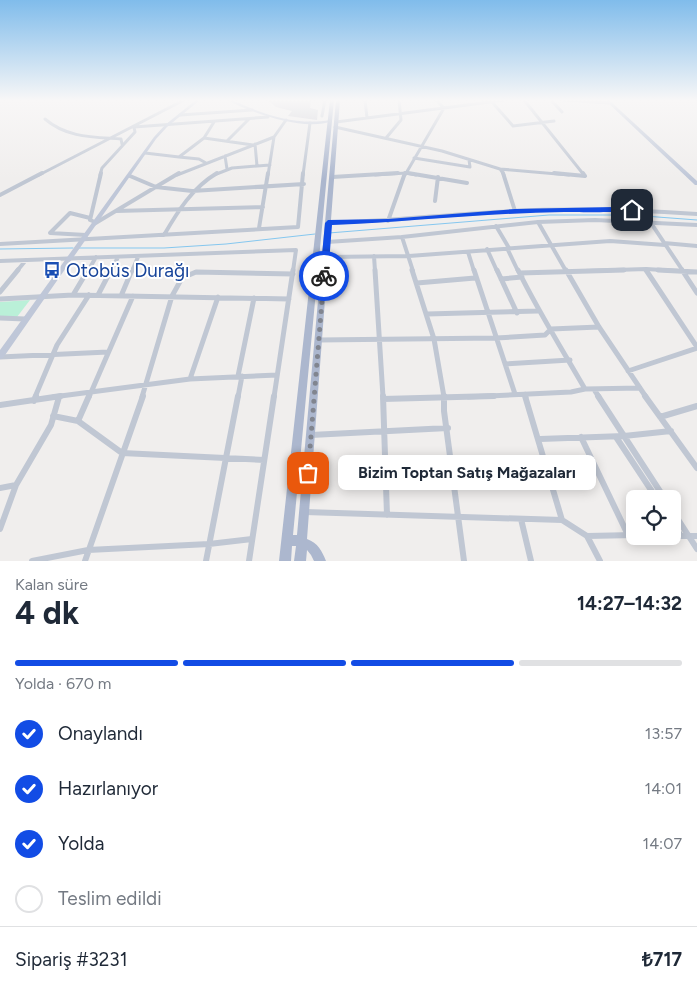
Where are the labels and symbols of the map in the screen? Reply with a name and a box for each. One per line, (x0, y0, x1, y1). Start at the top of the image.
pin (611, 189, 653, 231)
courier (299, 251, 349, 301)
place label: Otobüs Durağı (66, 259, 190, 282)
bus stop icon: Otobüs Durağı (42, 260, 62, 280)
pin (287, 452, 329, 494)
callout: Bizim Toptan Satış Mağazaları (338, 456, 596, 490)

